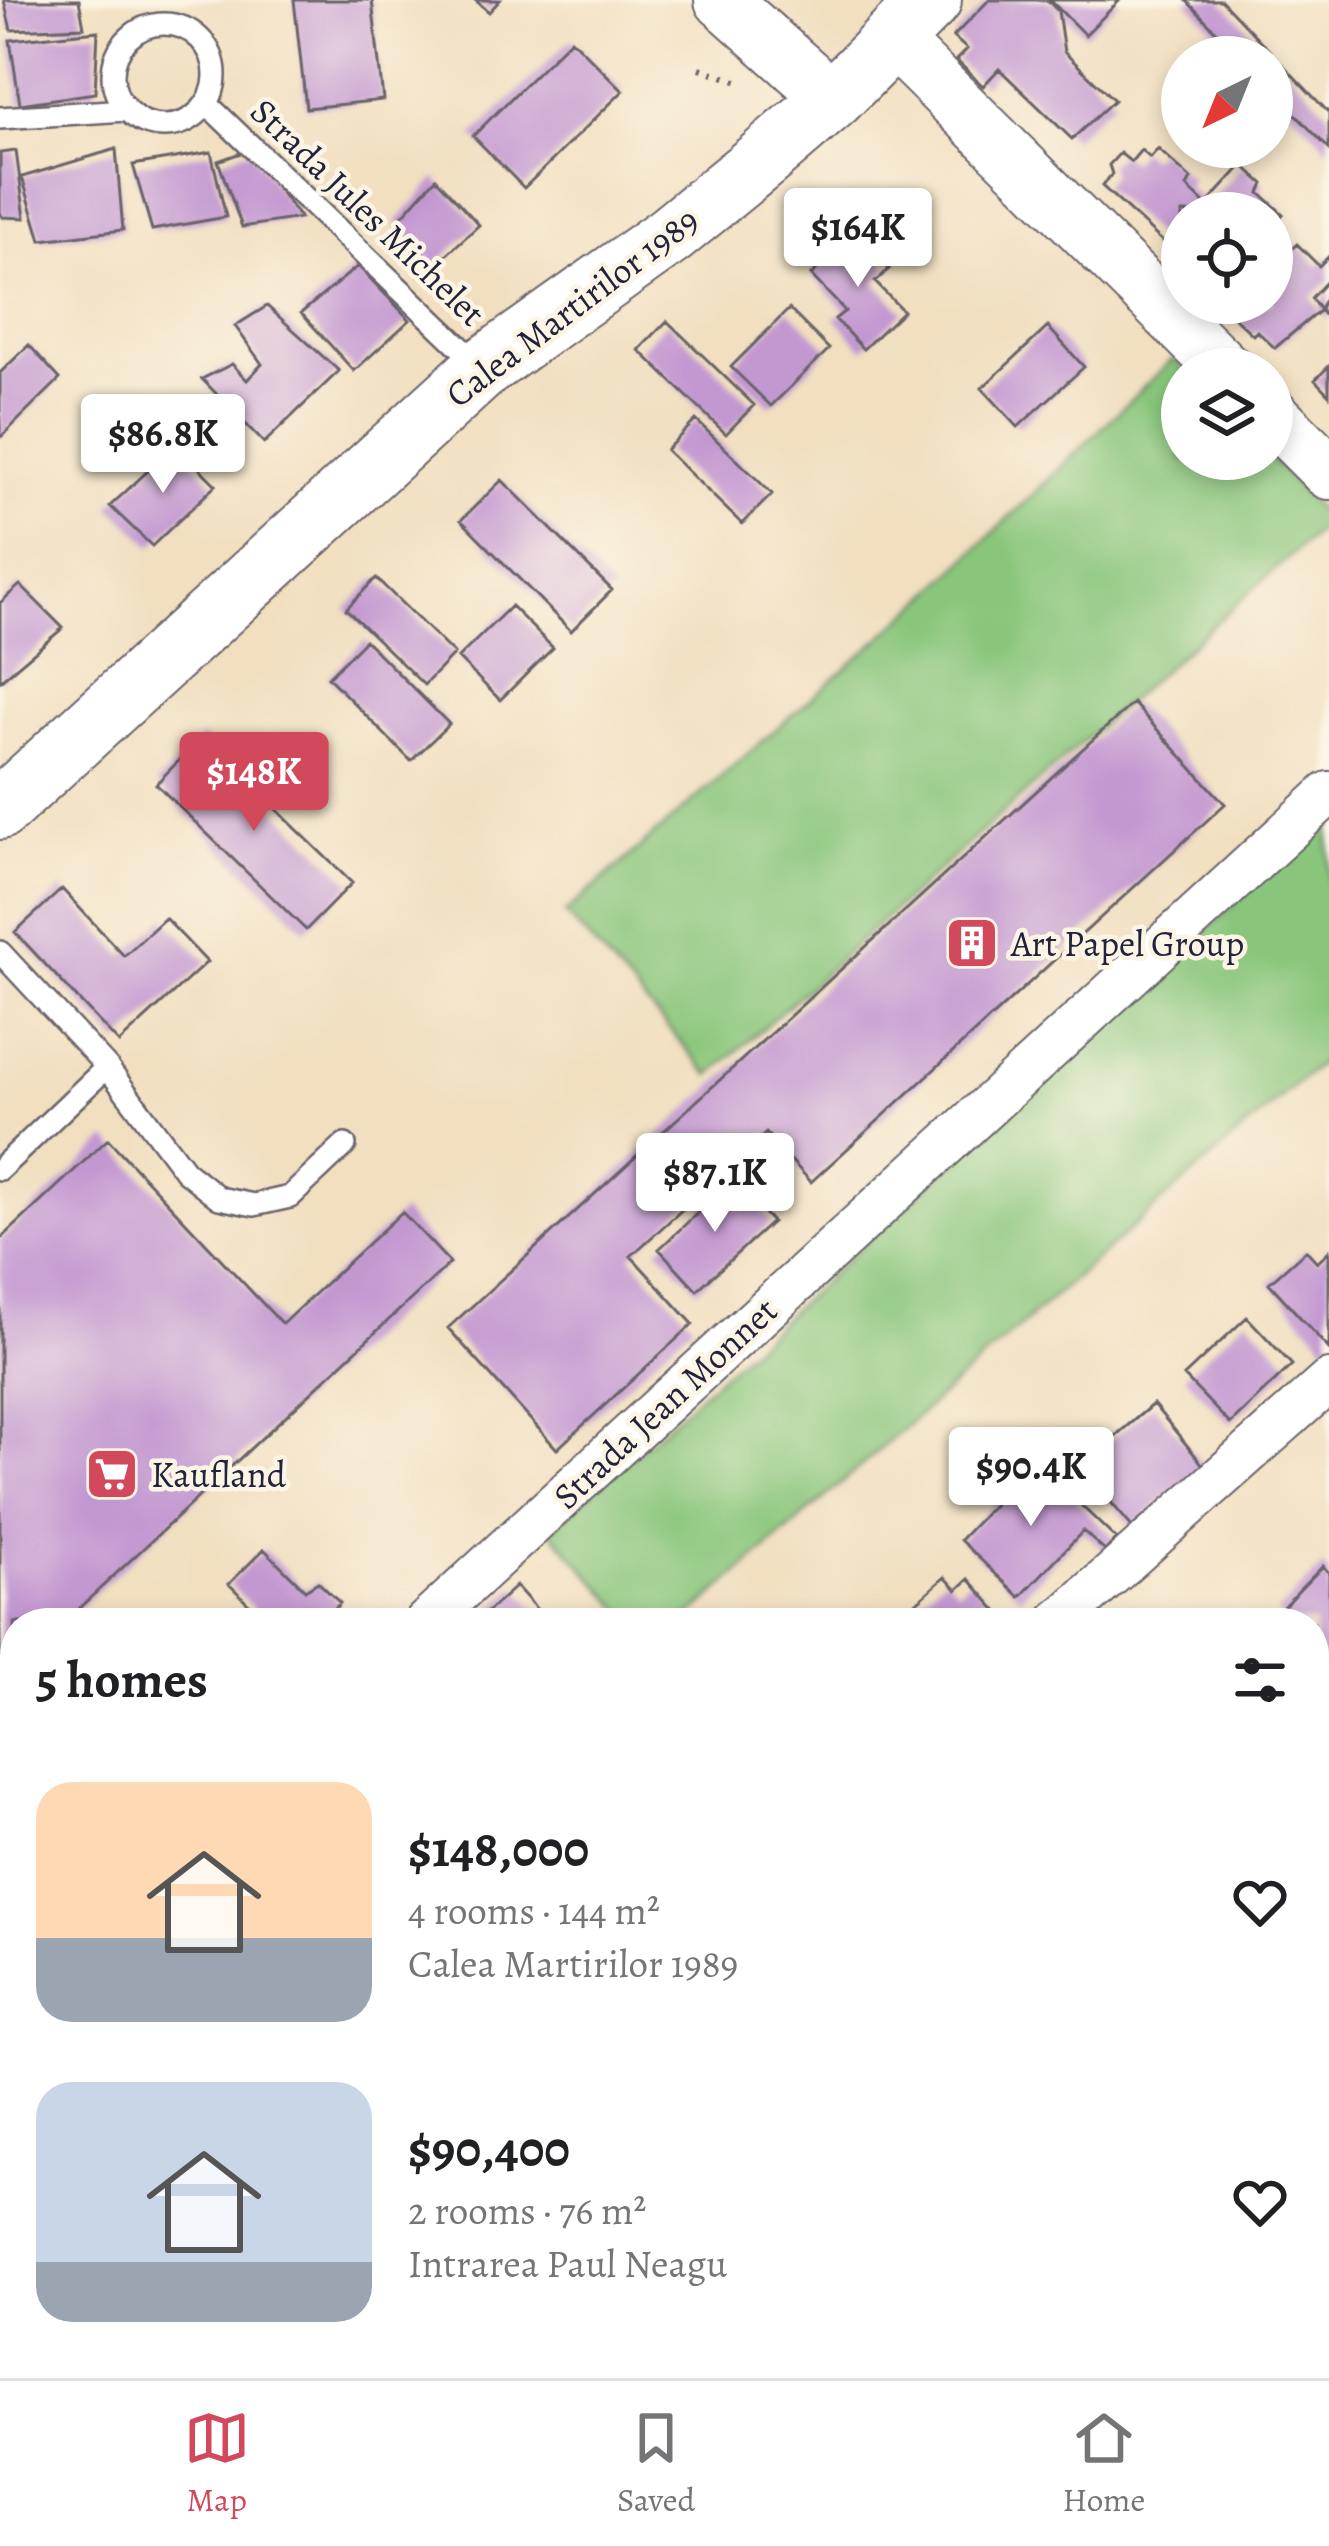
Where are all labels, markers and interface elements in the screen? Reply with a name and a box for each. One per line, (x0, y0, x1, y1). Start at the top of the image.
north arrow (1161, 36, 1293, 168)
map controls (1161, 36, 1293, 480)
street label: Strada Jules Michelet (240, 87, 496, 337)
pin: $164K (774, 188, 942, 290)
button: locate (1161, 192, 1293, 324)
street label: Calea Martirilor 1989 (435, 196, 709, 418)
text: $164K (811, 200, 905, 253)
button: layers (1161, 348, 1293, 480)
pin: $86.8K (65, 394, 261, 496)
text: $86.8K (108, 406, 218, 459)
pin: $148K (170, 732, 338, 834)
text: $148K (207, 744, 301, 797)
building icon: Art Papel Group (944, 915, 1000, 971)
place label: Art Papel Group (1010, 919, 1244, 968)
pin: $87.1K (617, 1133, 813, 1235)
text: $87.1K (663, 1145, 767, 1198)
street label: Strada Jean Monnet (542, 1286, 788, 1520)
pin: $90.4K (933, 1427, 1129, 1529)
text: $90.4K (976, 1439, 1086, 1492)
supermarket icon: Kaufland (84, 1446, 140, 1502)
place label: Kaufland (151, 1450, 287, 1499)
text: 5 homes (36, 1645, 208, 1715)
icon: filters (1227, 1647, 1293, 1713)
text: $148,000 (408, 1814, 589, 1884)
icon: home (132, 1830, 276, 1974)
icon: heart (1227, 1869, 1293, 1935)
text: 4 rooms · 144 m² (408, 1884, 660, 1937)
text: Calea Martirilor 1989 (408, 1937, 738, 1990)
text: $90,400 (408, 2114, 570, 2184)
icon: home (132, 2130, 276, 2274)
icon: heart (1227, 2169, 1293, 2235)
text: 2 rooms · 76 m² (408, 2184, 646, 2237)
text: Intrarea Paul Neagu (408, 2237, 727, 2290)
tab: Map (184, 2405, 250, 2522)
tab: Saved (617, 2405, 695, 2522)
tab: Home (1062, 2405, 1145, 2522)

